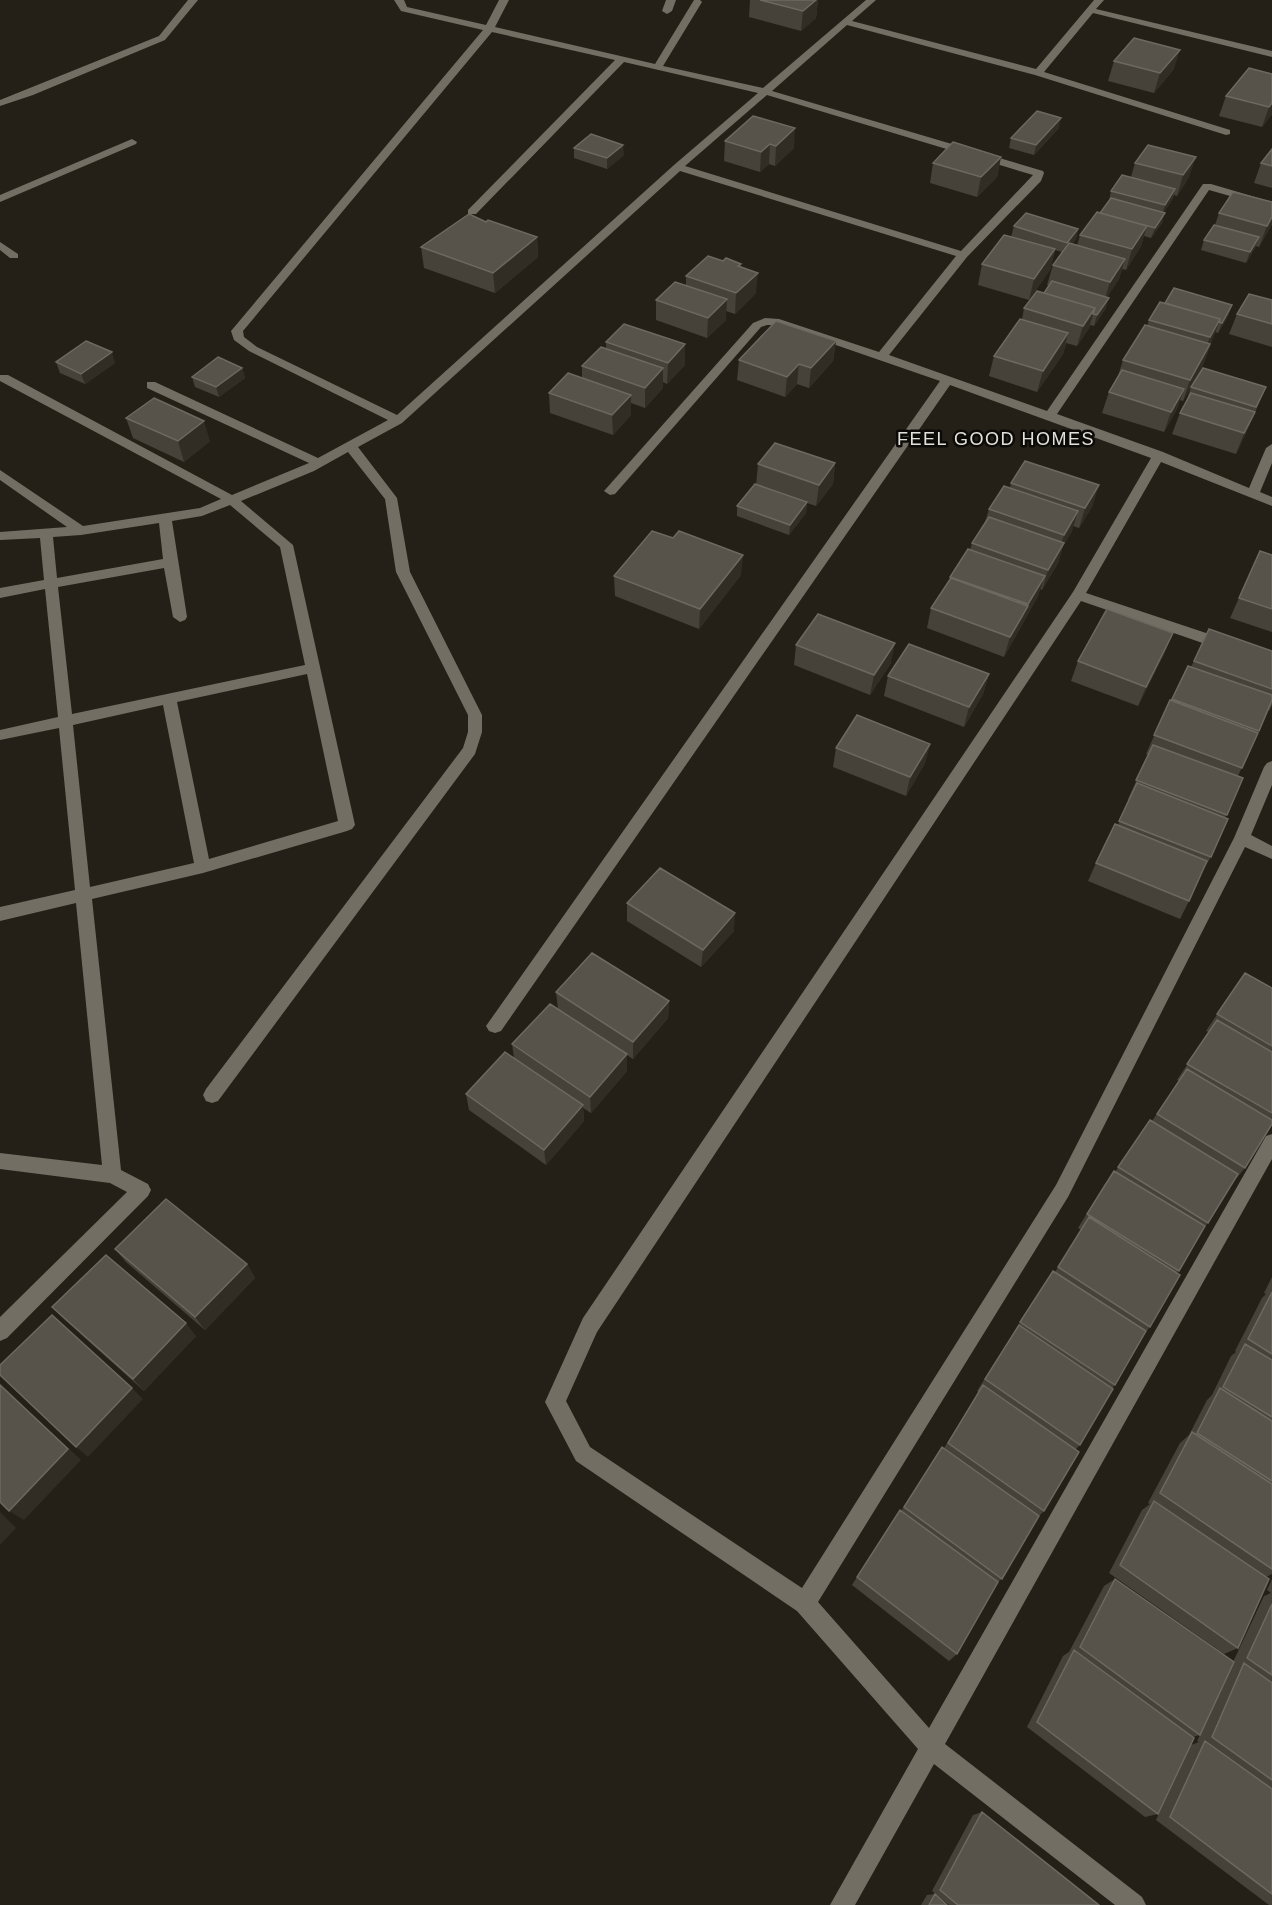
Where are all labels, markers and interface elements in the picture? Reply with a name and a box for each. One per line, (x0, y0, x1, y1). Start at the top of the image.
district label: FEEL GOOD HOMES (897, 429, 1095, 449)

